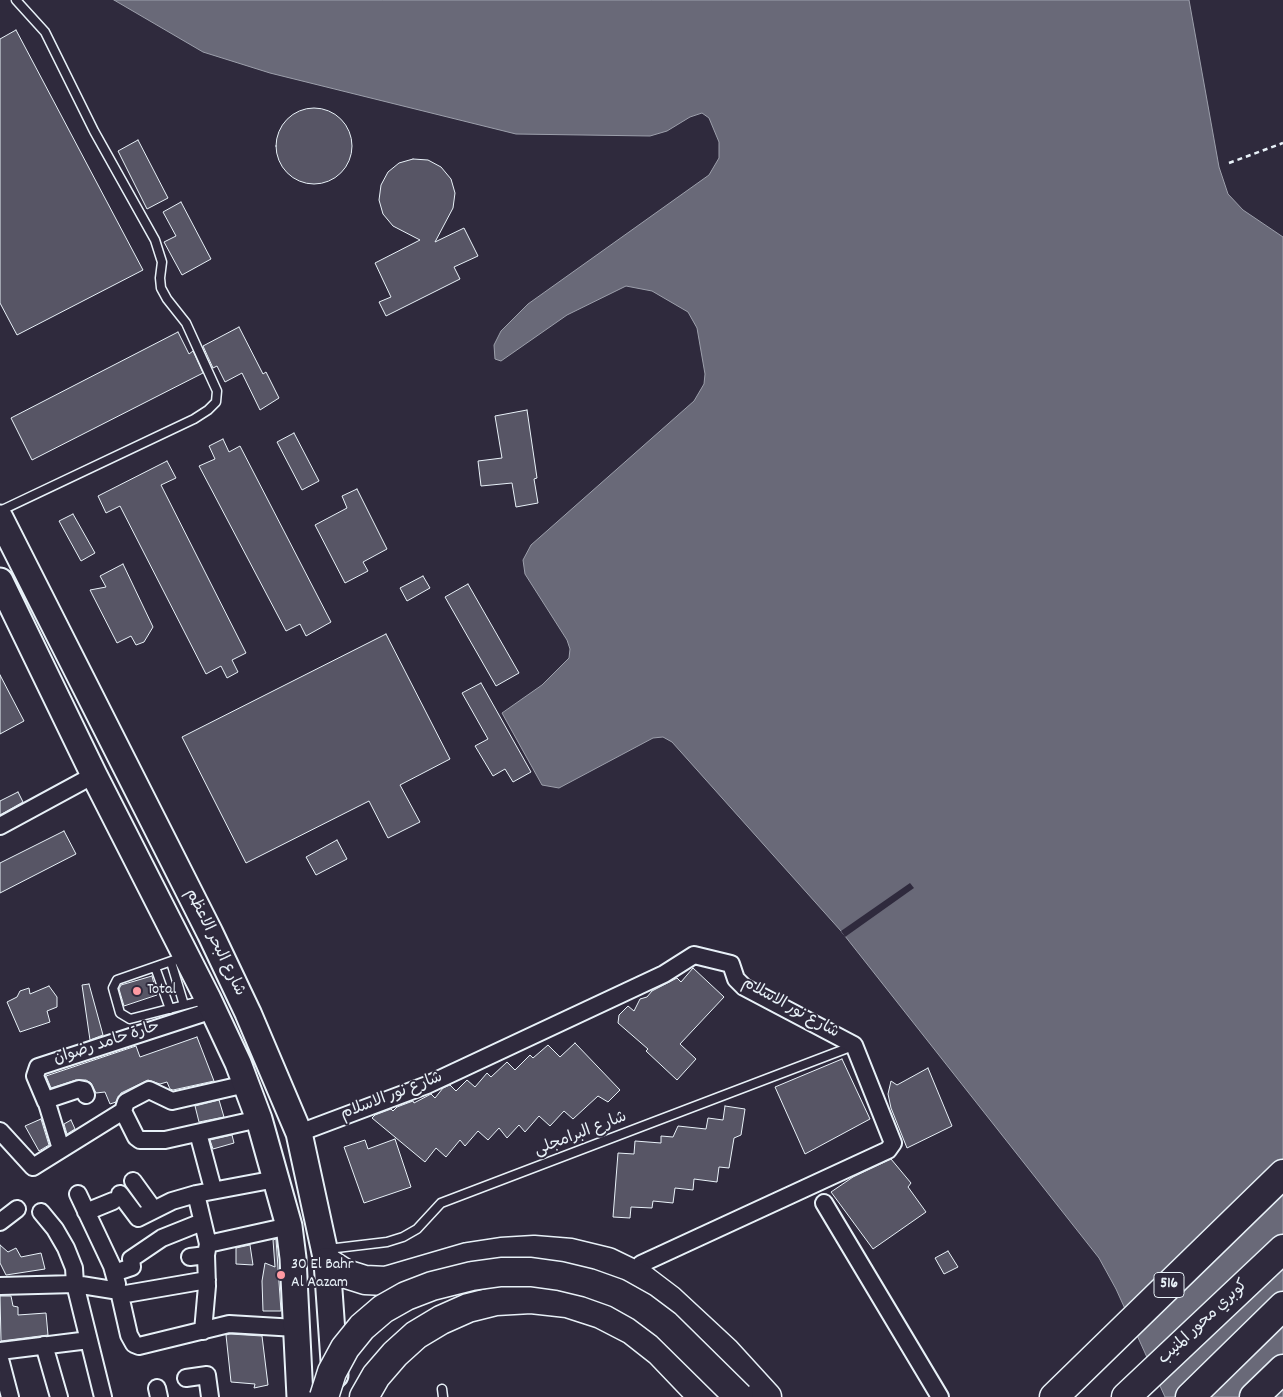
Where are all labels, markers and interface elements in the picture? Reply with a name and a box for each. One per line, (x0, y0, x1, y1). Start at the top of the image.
street label: شارع البحر الاعظم (180, 886, 248, 1000)
street label: شارع نور الاسلام (738, 975, 842, 1043)
place label: Total (147, 981, 176, 1001)
marker: Total (131, 985, 143, 997)
street label: حارة حامد رضوان (52, 1018, 162, 1070)
street label: شارع نور الاسلام (338, 1069, 446, 1125)
street label: شارع البرامجلى (532, 1109, 630, 1161)
place label: 30 El Bahr Al Aazam (291, 1256, 354, 1294)
marker: 30 El Bahr Al Aazam (275, 1269, 287, 1281)
road number: 516 (1154, 1272, 1184, 1298)
street label: كوبري محور المنيب (1155, 1277, 1253, 1369)

